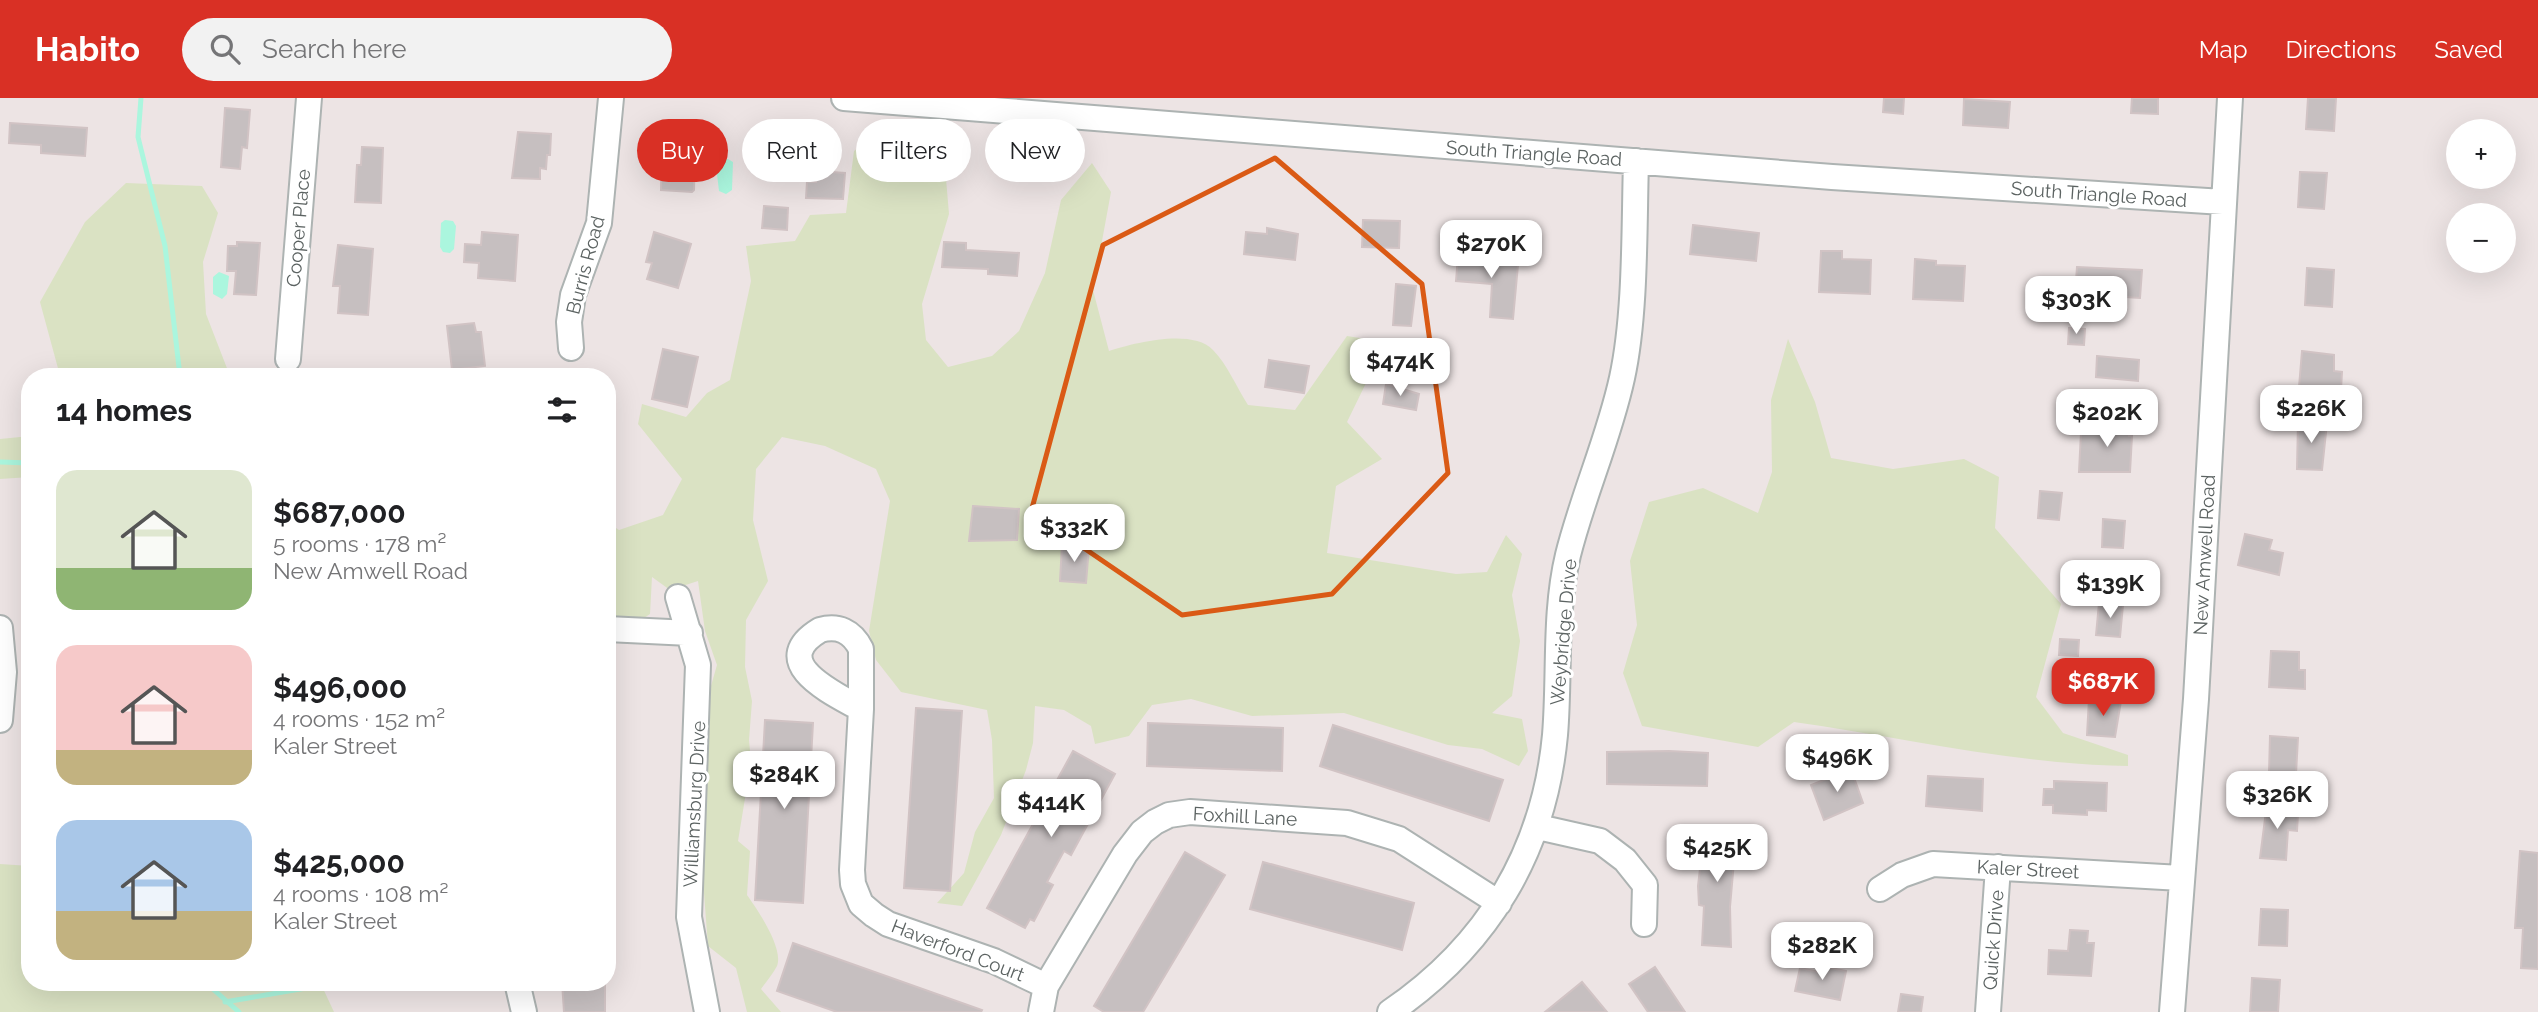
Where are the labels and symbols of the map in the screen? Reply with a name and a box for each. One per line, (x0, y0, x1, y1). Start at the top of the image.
street label: South Triangle Road (1445, 136, 1623, 170)
street label: Cooper Place (282, 168, 314, 288)
street label: South Triangle Road (2010, 177, 2188, 211)
street label: Burris Road (561, 213, 609, 317)
pin: $270K (1442, 220, 1540, 280)
pin: $303K (2027, 276, 2125, 336)
pin: $474K (1351, 338, 1449, 398)
pin: $226K (2262, 386, 2360, 445)
pin: $202K (2058, 390, 2156, 449)
street label: New Amwell Road (2189, 474, 2219, 636)
pin: $332K (1025, 504, 1123, 564)
street label: Weybridge Drive (1546, 558, 1580, 706)
pin: $139K (2061, 560, 2159, 620)
pin: $687K (2054, 658, 2152, 718)
street label: Williamsburg Drive (679, 720, 709, 888)
pin: $496K (1788, 734, 1886, 794)
pin: $284K (735, 752, 833, 811)
pin: $326K (2228, 772, 2326, 831)
pin: $414K (1002, 780, 1100, 839)
street label: Foxhill Lane (1192, 802, 1298, 830)
pin: $425K (1668, 824, 1766, 884)
street label: Kaler Street (1976, 855, 2080, 883)
street label: Quick Drive (1979, 889, 2007, 991)
street label: Haverford Court (888, 915, 1028, 986)
pin: $282K (1773, 922, 1871, 982)

